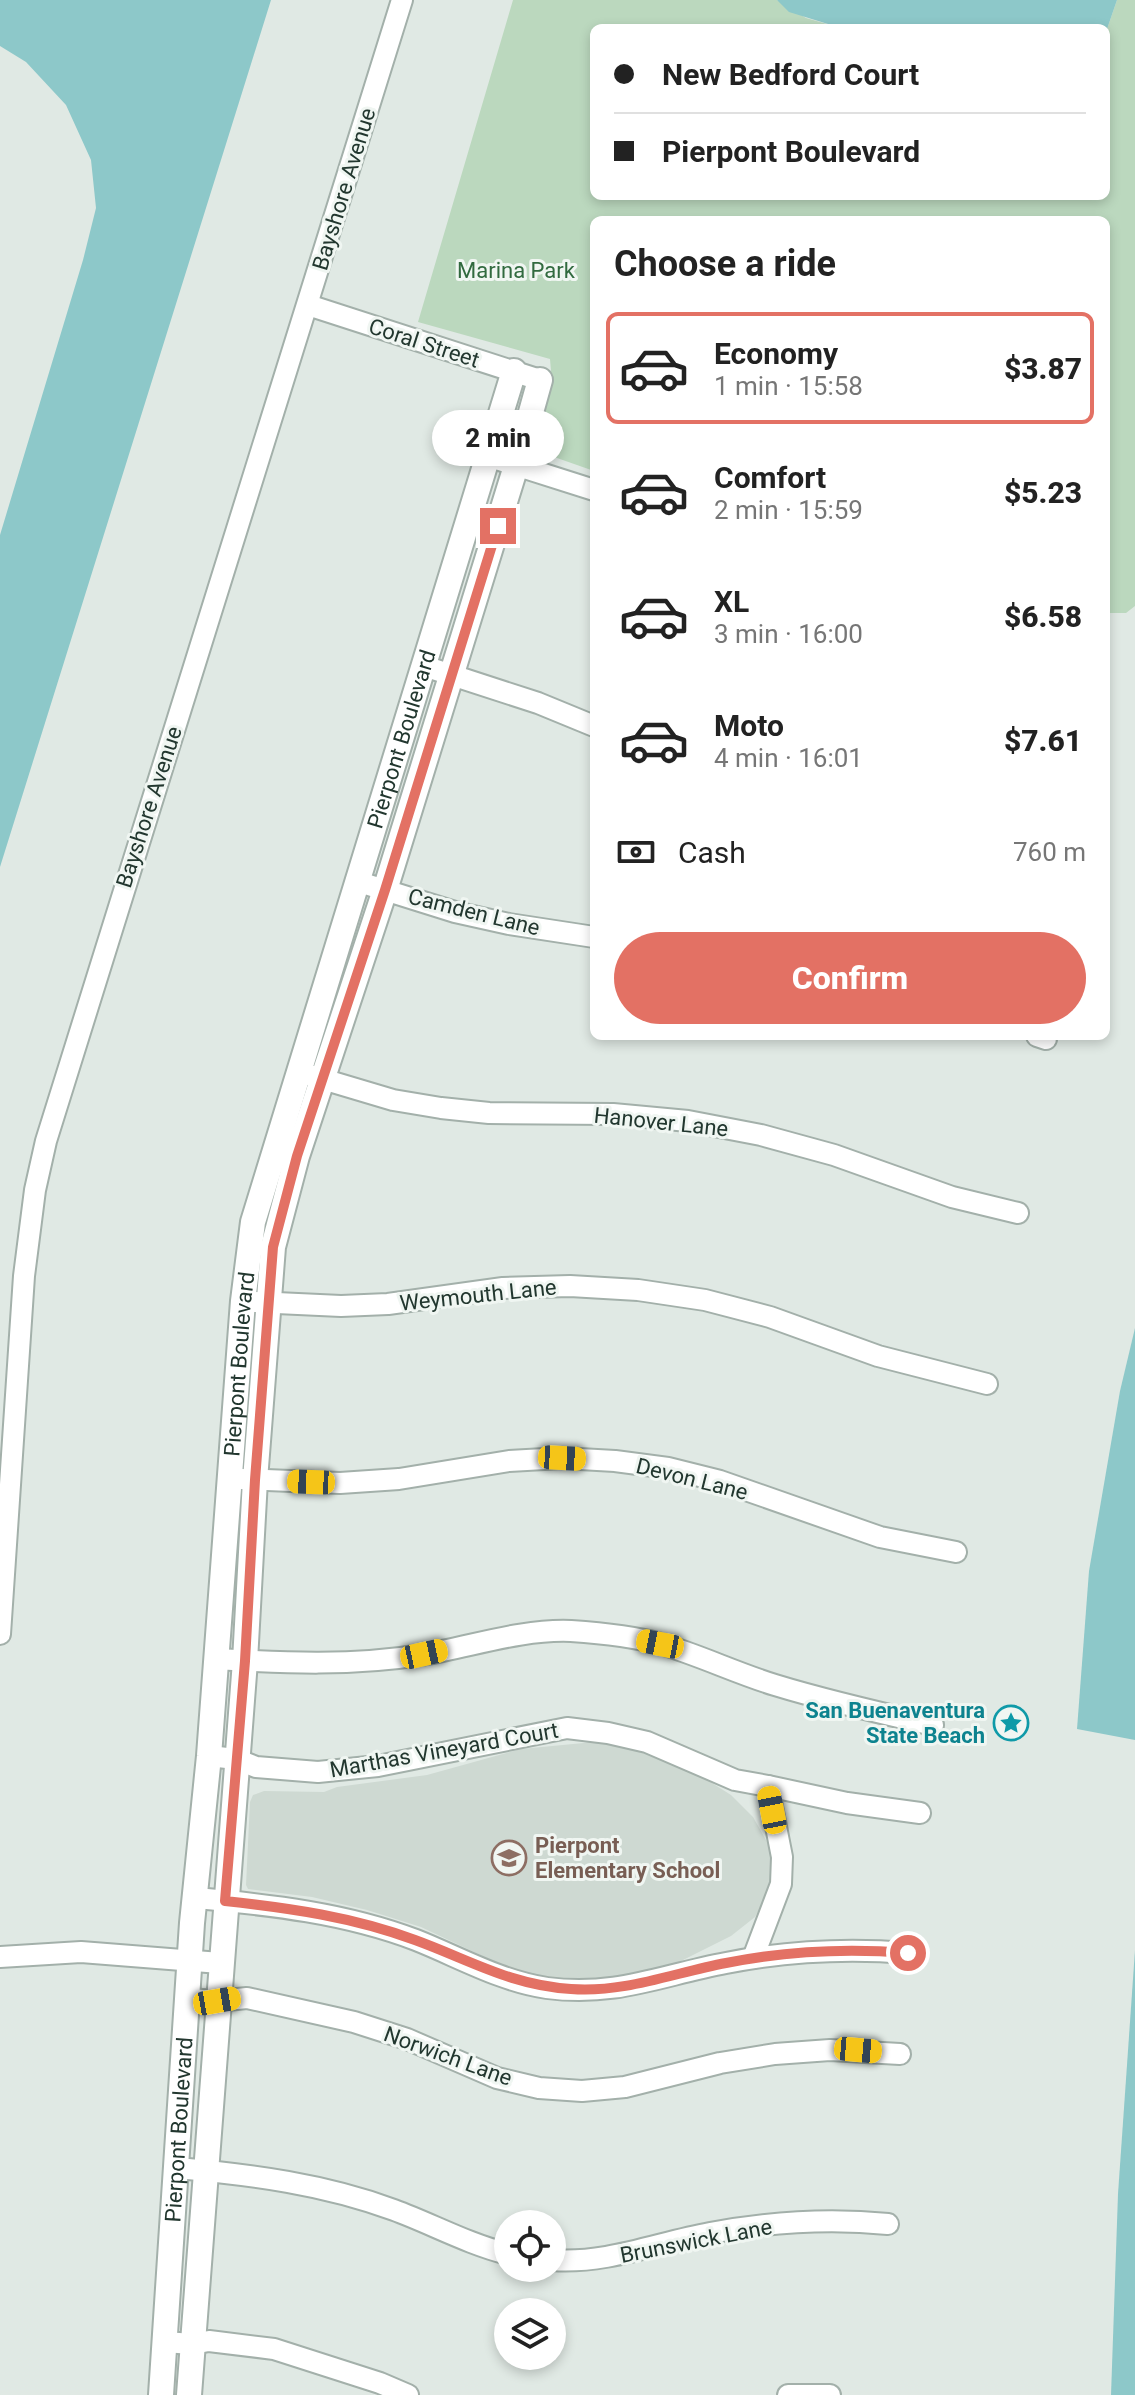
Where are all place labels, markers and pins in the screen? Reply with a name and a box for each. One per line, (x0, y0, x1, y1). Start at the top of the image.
place label: San Buenaventura State Beach (805, 1698, 985, 1748)
place icon: San Buenaventura State Beach (992, 1704, 1030, 1742)
place label: Pierpont Elementary School (535, 1833, 720, 1883)
school or university icon: Pierpont Elementary School (490, 1839, 528, 1877)

